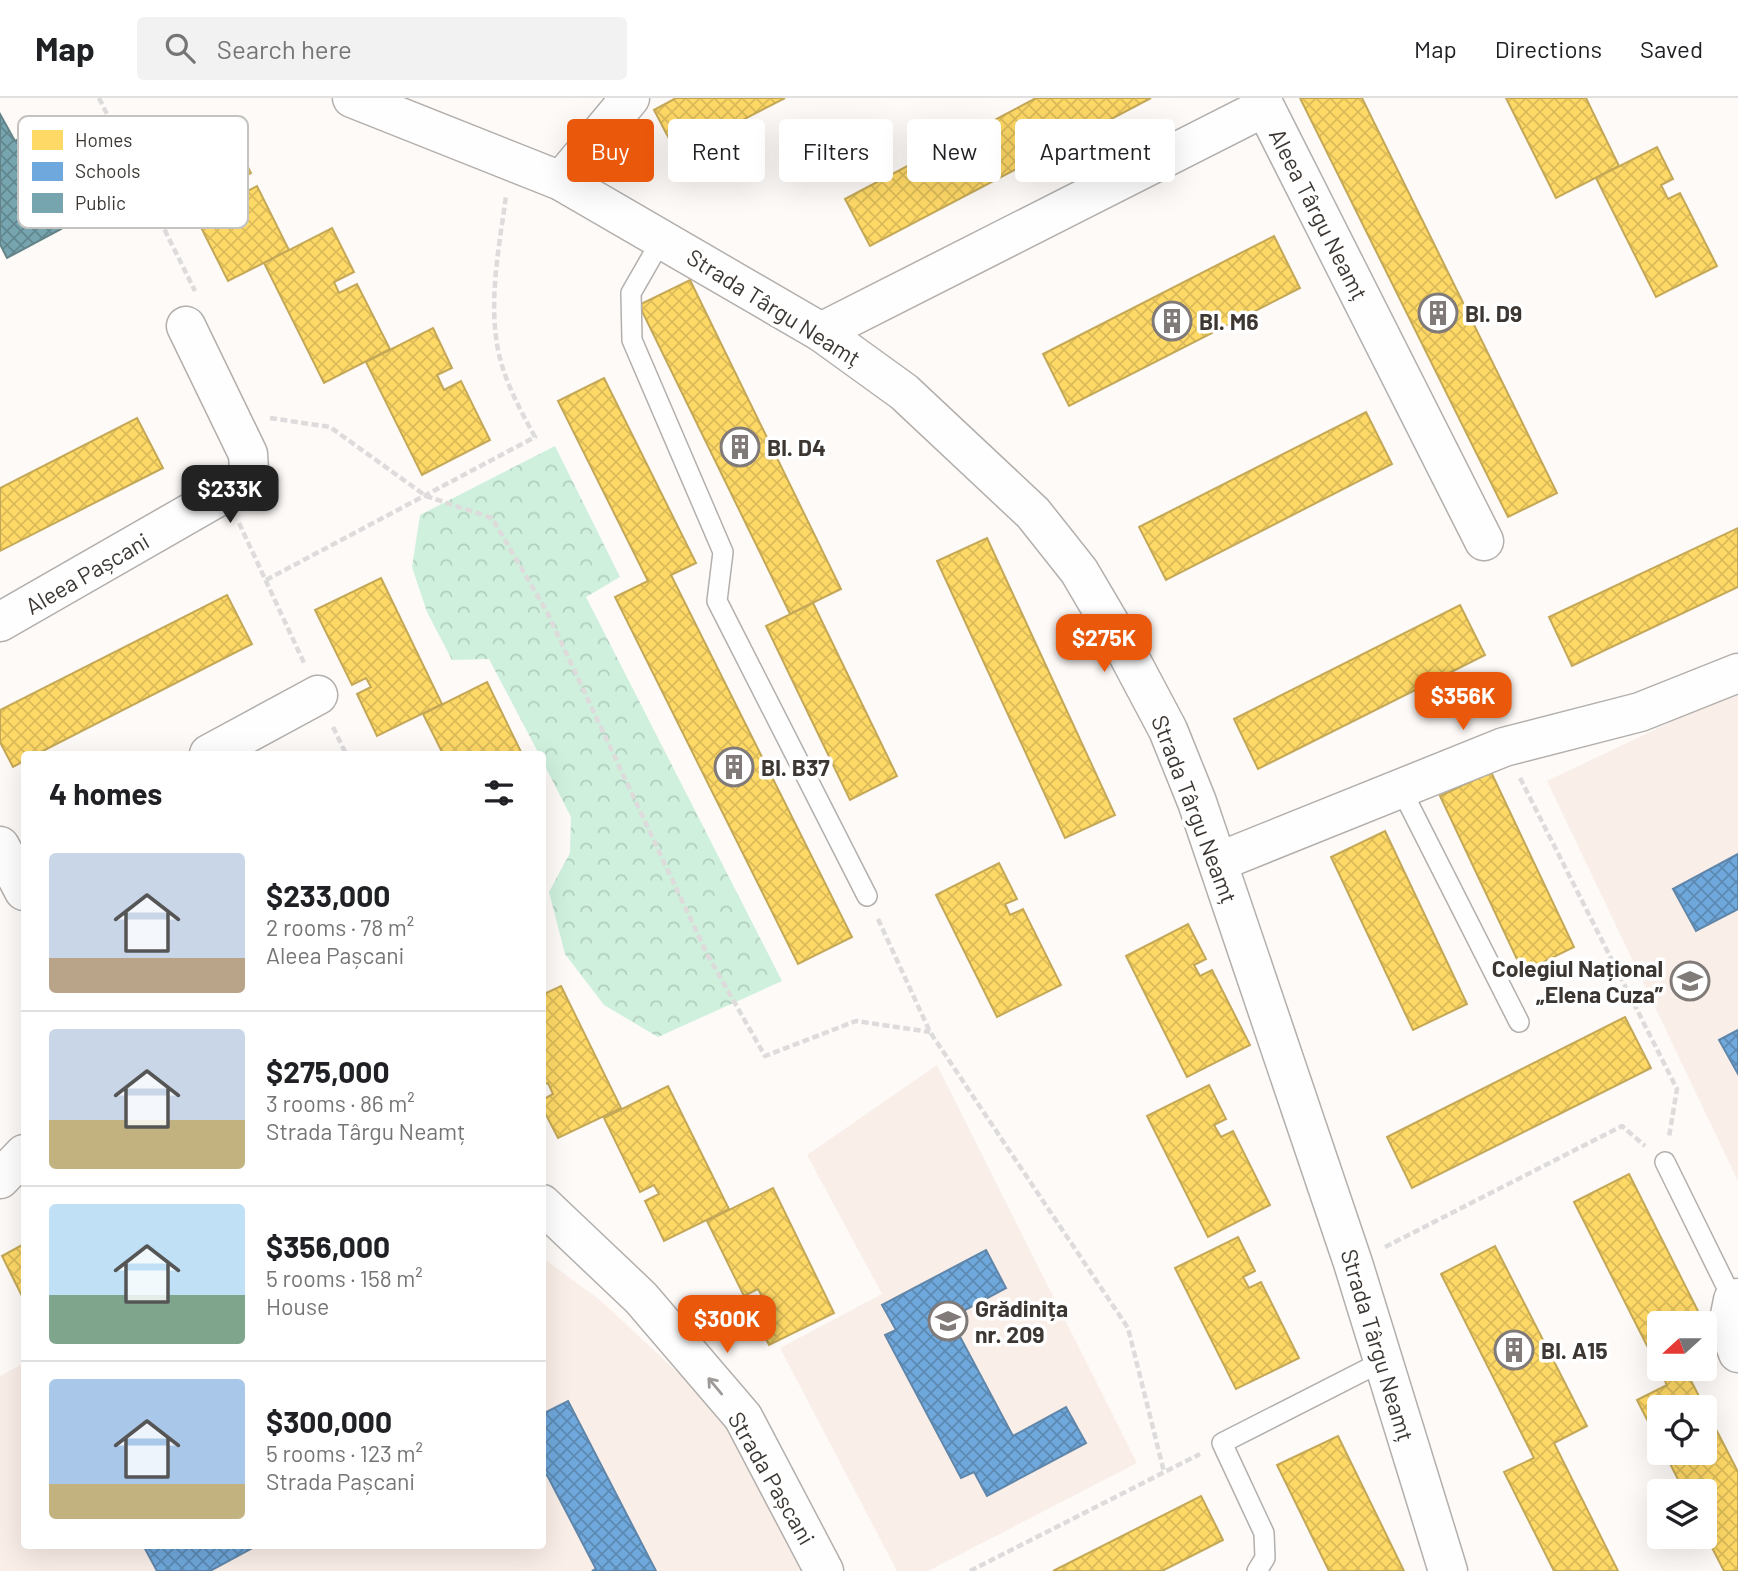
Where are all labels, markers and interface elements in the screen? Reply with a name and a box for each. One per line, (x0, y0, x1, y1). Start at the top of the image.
search box (137, 17, 627, 80)
text: Map (35, 28, 95, 68)
icon: search (161, 29, 199, 67)
text: Search here (217, 33, 352, 64)
text: Map (1414, 34, 1457, 63)
text: Directions (1495, 34, 1602, 63)
text: Saved (1640, 34, 1703, 63)
legend (18, 116, 248, 228)
chip: Buy (567, 119, 654, 182)
chip: Rent (668, 119, 765, 182)
chip: Filters (779, 119, 893, 182)
chip: New (907, 119, 1001, 182)
chip: Apartment (1015, 119, 1175, 182)
street label: Aleea Târgu Neamț (1264, 124, 1374, 304)
text: Homes (75, 128, 132, 151)
text: Schools (75, 159, 140, 182)
text: Public (75, 191, 126, 214)
street label: Strada Târgu Neamț (682, 242, 866, 372)
building icon: Bl. D9 (1417, 292, 1459, 334)
place label: Bl. D9 (1465, 299, 1522, 327)
building icon: Bl. M6 (1151, 300, 1193, 342)
place label: Bl. M6 (1199, 307, 1258, 335)
building icon: Bl. D4 (719, 426, 761, 468)
place label: Bl. D4 (767, 433, 826, 461)
pin: $233K (181, 466, 279, 525)
text: $233K (198, 474, 262, 502)
street label: Aleea Pașcani (20, 526, 154, 620)
pin: $275K (1055, 614, 1153, 674)
text: $275K (1072, 623, 1136, 651)
pin: $356K (1414, 672, 1512, 732)
text: $356K (1431, 681, 1495, 709)
street label: Strada Târgu Neamț (1146, 711, 1244, 907)
building icon: Bl. B37 (713, 746, 755, 788)
place label: Bl. B37 (761, 753, 830, 781)
icon: filters (480, 774, 518, 812)
text: 4 homes (49, 775, 162, 811)
text: $233,000 (266, 877, 390, 913)
icon: home (105, 881, 189, 965)
text: 2 rooms · 78 m² (266, 913, 414, 941)
text: Aleea Pașcani (266, 941, 404, 969)
place label: Colegiul Național „Elena Cuza” (1492, 954, 1664, 1008)
school or university icon: Colegiul Național „Elena Cuza” (1669, 960, 1711, 1002)
text: $275,000 (266, 1053, 389, 1089)
icon: home (105, 1057, 189, 1141)
text: 3 rooms · 86 m² (266, 1089, 415, 1117)
text: Strada Târgu Neamț (266, 1117, 465, 1145)
text: $356,000 (266, 1228, 390, 1264)
icon: home (105, 1232, 189, 1316)
street label: Strada Târgu Neamț (1335, 1246, 1421, 1444)
text: 5 rooms · 158 m² (266, 1264, 423, 1292)
text: House (266, 1292, 329, 1320)
place label: Grădinița nr. 209 (975, 1294, 1068, 1348)
pin: $300K (678, 1296, 776, 1355)
school or university icon: Grădinița nr. 209 (927, 1300, 969, 1342)
text: $300K (694, 1304, 760, 1332)
north arrow (1647, 1311, 1717, 1381)
map controls (1647, 1311, 1717, 1549)
building icon: Bl. A15 (1493, 1329, 1535, 1371)
place label: Bl. A15 (1541, 1336, 1608, 1364)
one-way arrow (707, 1378, 723, 1396)
button: locate (1647, 1395, 1717, 1465)
text: $300,000 (266, 1403, 392, 1439)
street label: Strada Pașcani (723, 1406, 821, 1550)
icon: home (105, 1407, 189, 1491)
text: 5 rooms · 123 m² (266, 1439, 423, 1467)
text: Strada Pașcani (266, 1467, 415, 1495)
button: layers (1647, 1479, 1717, 1549)

